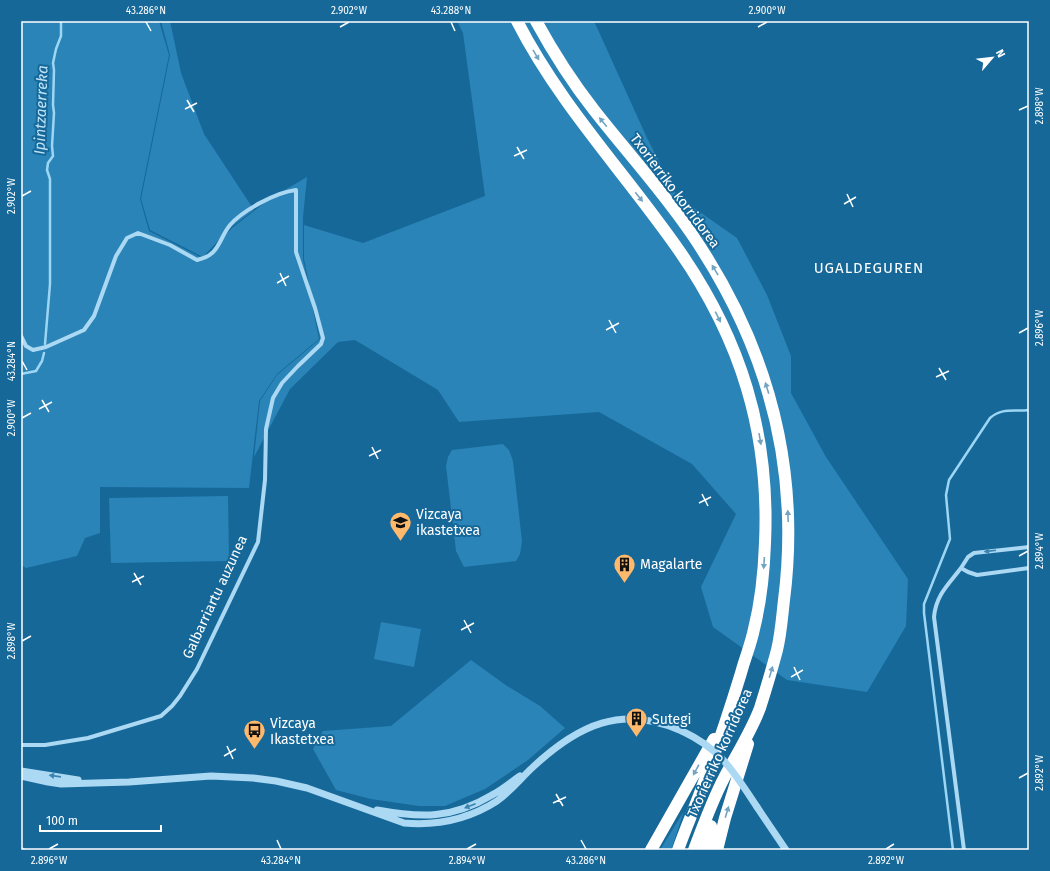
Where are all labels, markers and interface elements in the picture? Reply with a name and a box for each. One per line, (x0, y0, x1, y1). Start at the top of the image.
text: 43.286°N (126, 5, 166, 17)
text: 2.902°W (331, 5, 368, 17)
text: 43.288°N (431, 5, 471, 17)
text: 2.900°W (749, 5, 786, 17)
north arrow (972, 38, 1012, 78)
text: N (993, 47, 1008, 60)
one-way arrow (532, 49, 539, 61)
water label: Ipintzaerreka (30, 65, 52, 155)
text: 2.898°W (1034, 87, 1046, 124)
one-way arrow (599, 117, 608, 128)
street label: Txorierriko korridorea (626, 130, 724, 252)
text: 2.902°W (6, 177, 18, 214)
one-way arrow (634, 192, 643, 203)
district label: UGALDEGUREN (814, 259, 924, 277)
one-way arrow (711, 264, 718, 276)
text: 2.896°W (1034, 309, 1046, 346)
one-way arrow (715, 311, 721, 322)
text: 43.284°N (6, 341, 18, 381)
one-way arrow (764, 382, 770, 394)
text: 2.900°W (6, 399, 18, 437)
one-way arrow (757, 433, 763, 446)
place label: Vizcaya ikastetxea (416, 506, 480, 539)
school or university icon: Vizcaya ikastetxea (388, 509, 414, 542)
one-way arrow (785, 510, 792, 522)
text: 2.894°W (1034, 532, 1046, 569)
street label: Galbarriartu auzunea (179, 533, 251, 661)
one-way arrow (984, 548, 996, 554)
building icon: Magalarte (612, 551, 638, 584)
place label: Magalarte (640, 556, 702, 573)
one-way arrow (761, 557, 768, 569)
text: 2.898°W (6, 622, 18, 659)
one-way arrow (768, 666, 774, 678)
street label: Txorierriko korridorea (684, 686, 756, 820)
building icon: Sutegi (624, 706, 650, 739)
place label: Sutegi (652, 711, 691, 728)
place label: Vizcaya Ikastetxea (270, 715, 334, 748)
bus stop icon: Vizcaya Ikastetxea (241, 718, 267, 751)
text: 2.892°W (1034, 754, 1046, 791)
one-way arrow (693, 764, 699, 776)
one-way arrow (49, 773, 61, 779)
one-way arrow (463, 804, 475, 810)
one-way arrow (724, 806, 730, 818)
scale bar (40, 807, 161, 833)
text: 100 m (46, 814, 78, 828)
text: 2.896°W (31, 855, 68, 867)
text: 43.284°N (261, 855, 301, 867)
text: 2.894°W (449, 855, 486, 867)
text: 43.286°N (566, 855, 606, 867)
text: 2.892°W (868, 855, 905, 867)

